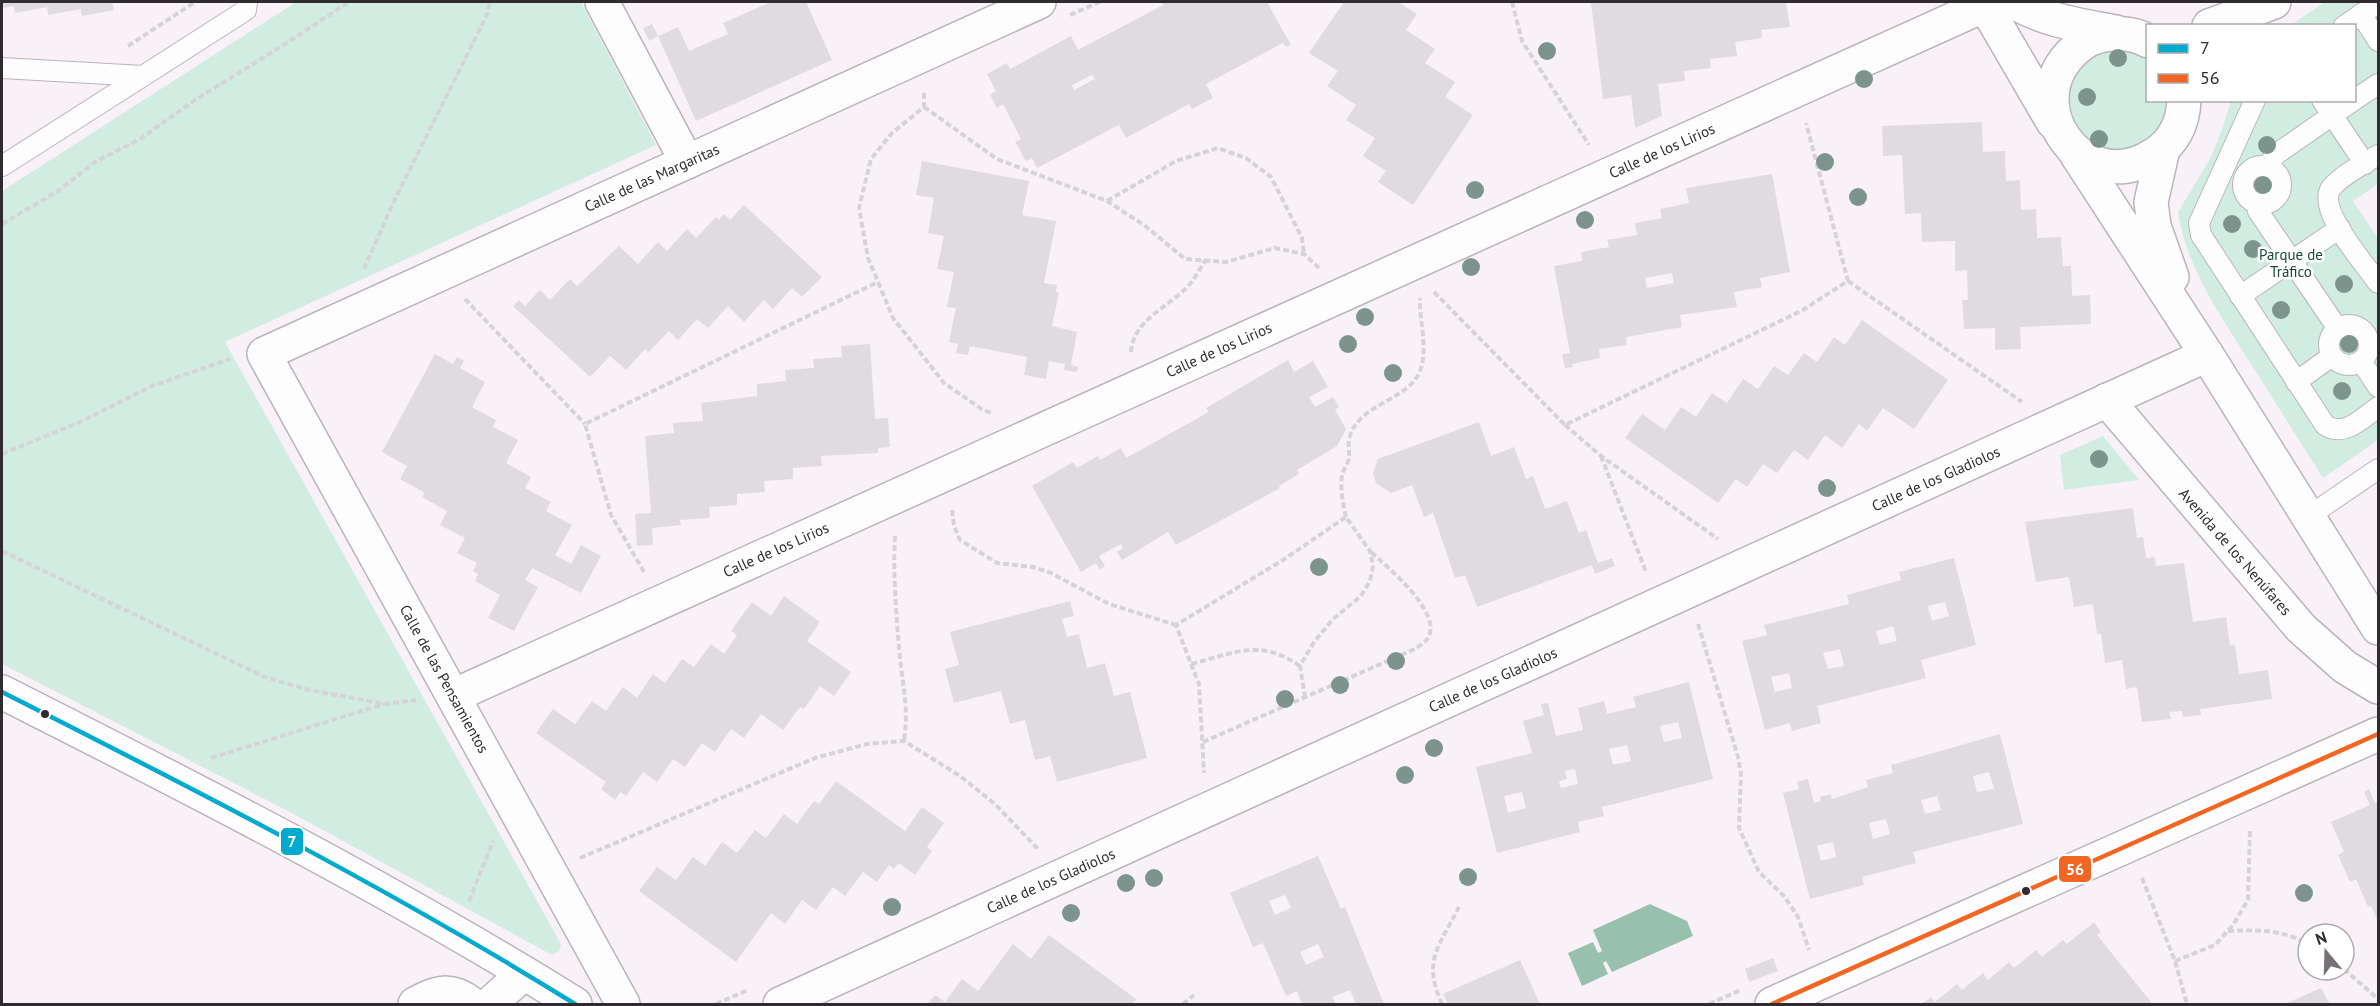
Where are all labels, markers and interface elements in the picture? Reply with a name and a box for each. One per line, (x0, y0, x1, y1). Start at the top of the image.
legend (2146, 24, 2356, 102)
text: 7 (2200, 36, 2210, 59)
text: 56 (2200, 66, 2220, 89)
street label: Calle de los Lirios (1606, 119, 1718, 182)
street label: Calle de las Margaritas (581, 139, 722, 216)
park label: Parque de Tráfico (2259, 245, 2323, 281)
street label: Calle de los Lirios (1163, 318, 1275, 381)
street label: Calle de los Gladiolos (1869, 442, 2003, 515)
street label: Avenida de los Nenúfares (2175, 484, 2296, 619)
street label: Calle de los Lirios (720, 518, 832, 581)
street label: Calle de las Pensamientos (396, 601, 493, 756)
street label: Calle de los Gladiolos (1426, 643, 1560, 716)
unlabelled marker (39, 708, 51, 720)
line badge: 7 (280, 827, 304, 856)
text: 7 (287, 831, 297, 851)
street label: Calle de los Gladiolos (984, 844, 1118, 917)
line badge: 56 (2058, 855, 2092, 883)
text: 56 (2066, 859, 2084, 879)
unlabelled marker (2020, 885, 2032, 897)
north arrow (2296, 922, 2356, 982)
text: N (2313, 927, 2329, 949)

